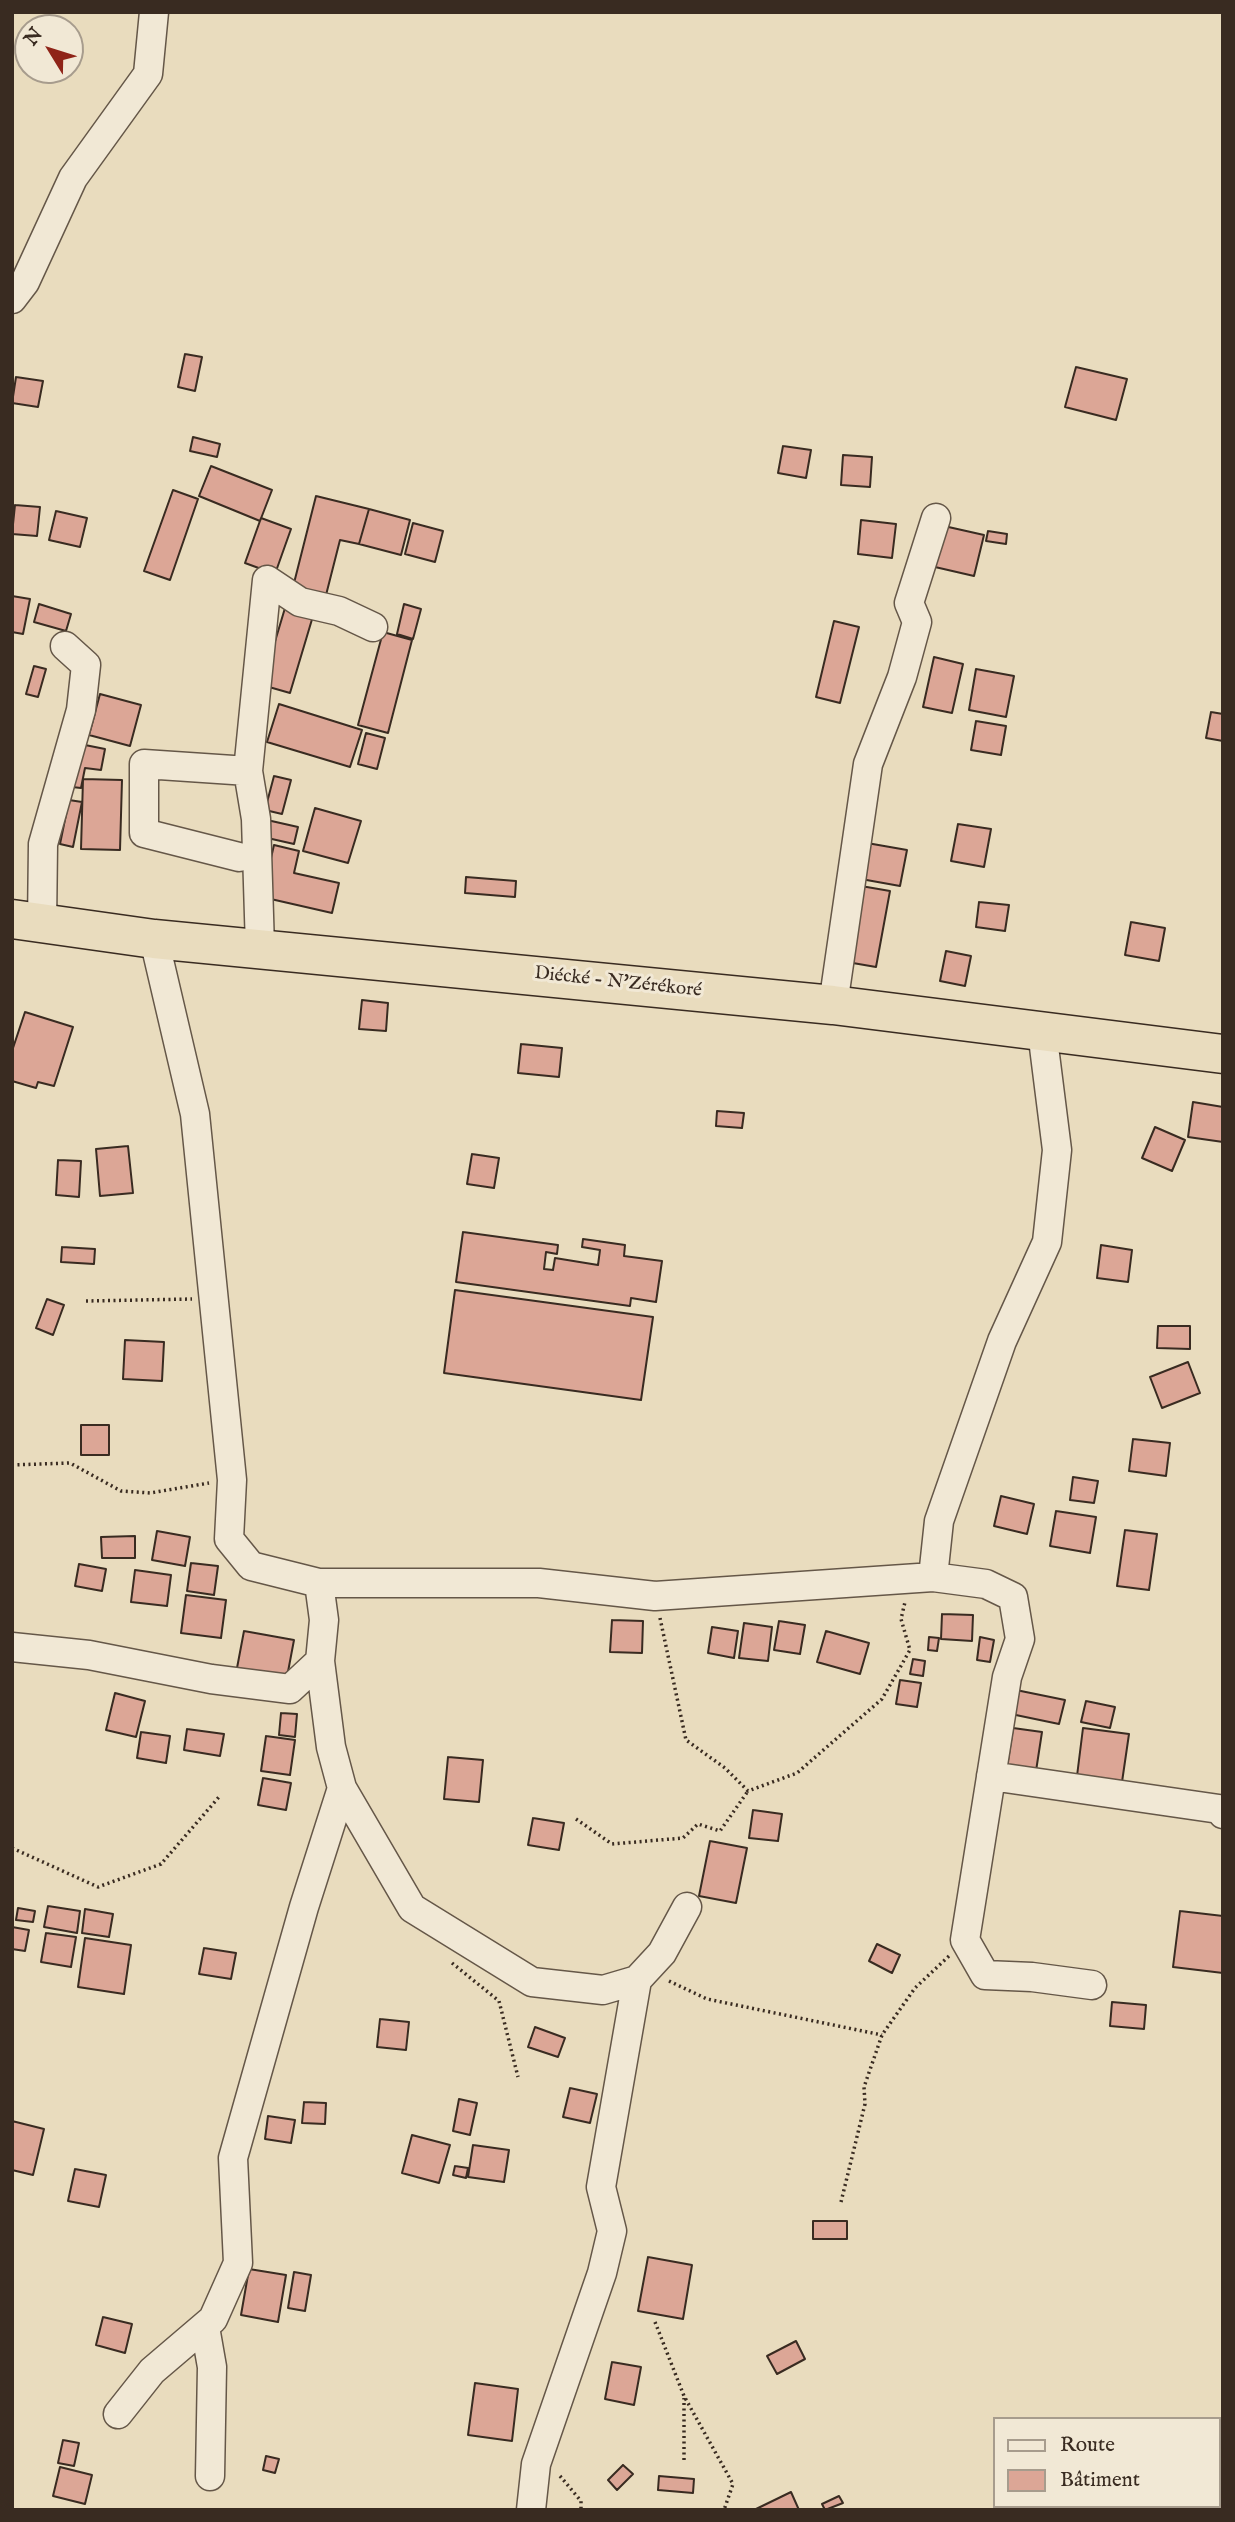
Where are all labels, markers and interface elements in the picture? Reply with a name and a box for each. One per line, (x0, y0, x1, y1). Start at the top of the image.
north arrow (14, 14, 84, 84)
text: N (20, 23, 49, 51)
street label: Diécké - N'Zérékoré (533, 963, 703, 1003)
legend (993, 2417, 1221, 2508)
text: Route (1060, 2432, 1115, 2459)
text: Bâtiment (1060, 2467, 1140, 2494)

